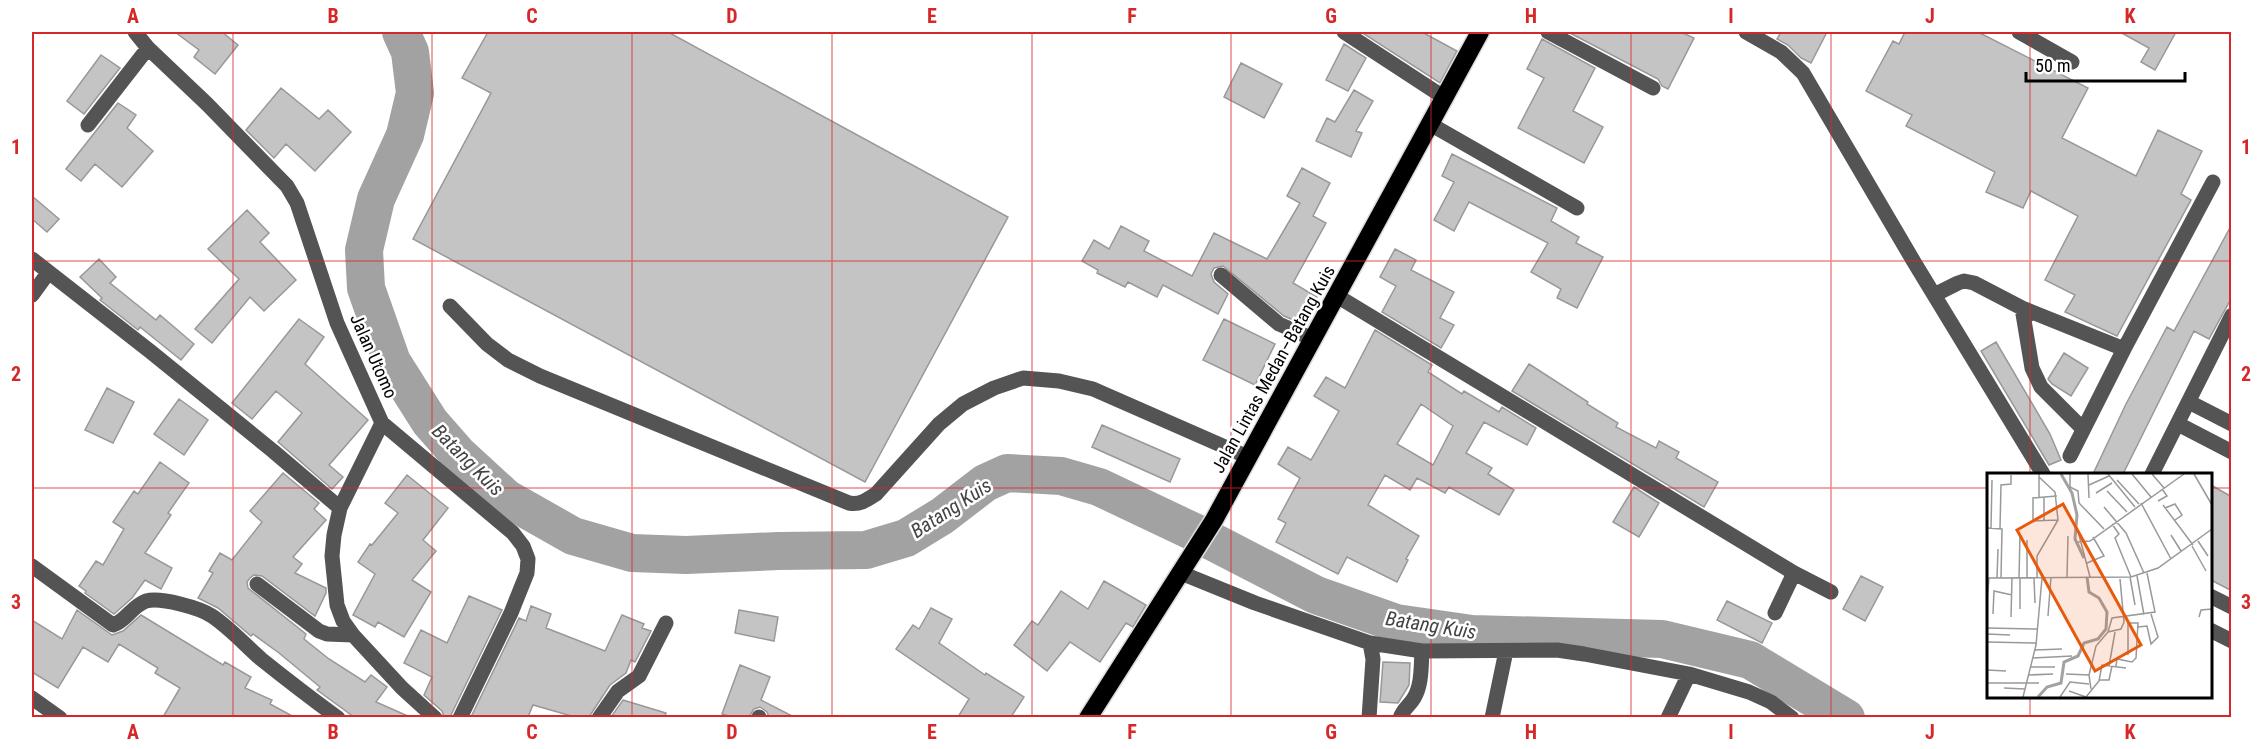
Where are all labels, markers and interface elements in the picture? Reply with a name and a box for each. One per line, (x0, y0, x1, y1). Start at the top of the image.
text: A (127, 4, 139, 28)
text: B (327, 4, 339, 28)
text: C (526, 4, 538, 28)
text: D (726, 4, 738, 28)
text: E (927, 4, 937, 28)
text: F (1127, 4, 1137, 28)
text: G (1325, 4, 1337, 28)
text: H (1525, 4, 1537, 28)
text: I (1728, 4, 1734, 28)
text: J (1925, 4, 1935, 28)
text: K (2124, 4, 2136, 28)
scale bar (2026, 45, 2185, 83)
text: 50 m (2035, 55, 2070, 76)
text: 1 (11, 135, 21, 159)
text: 1 (2241, 135, 2251, 159)
street label: Jalan Lintas Medan–Batang Kuis (1207, 262, 1339, 476)
street label: Jalan Utomo (346, 311, 402, 401)
text: 2 (11, 362, 21, 386)
text: 2 (2241, 362, 2251, 386)
water label: Batang Kuis (427, 419, 509, 501)
water label: Batang Kuis (906, 473, 996, 543)
inset map (1987, 473, 2212, 698)
text: 3 (11, 590, 21, 614)
text: 3 (2241, 590, 2251, 614)
water label: Batang Kuis (1384, 606, 1478, 644)
text: A (127, 720, 139, 744)
text: B (327, 720, 339, 744)
text: C (526, 720, 538, 744)
text: D (726, 720, 738, 744)
text: E (927, 720, 937, 744)
text: F (1127, 720, 1137, 744)
text: G (1325, 720, 1337, 744)
text: H (1525, 720, 1537, 744)
text: I (1728, 720, 1734, 744)
text: J (1925, 720, 1935, 744)
text: K (2124, 720, 2136, 744)

